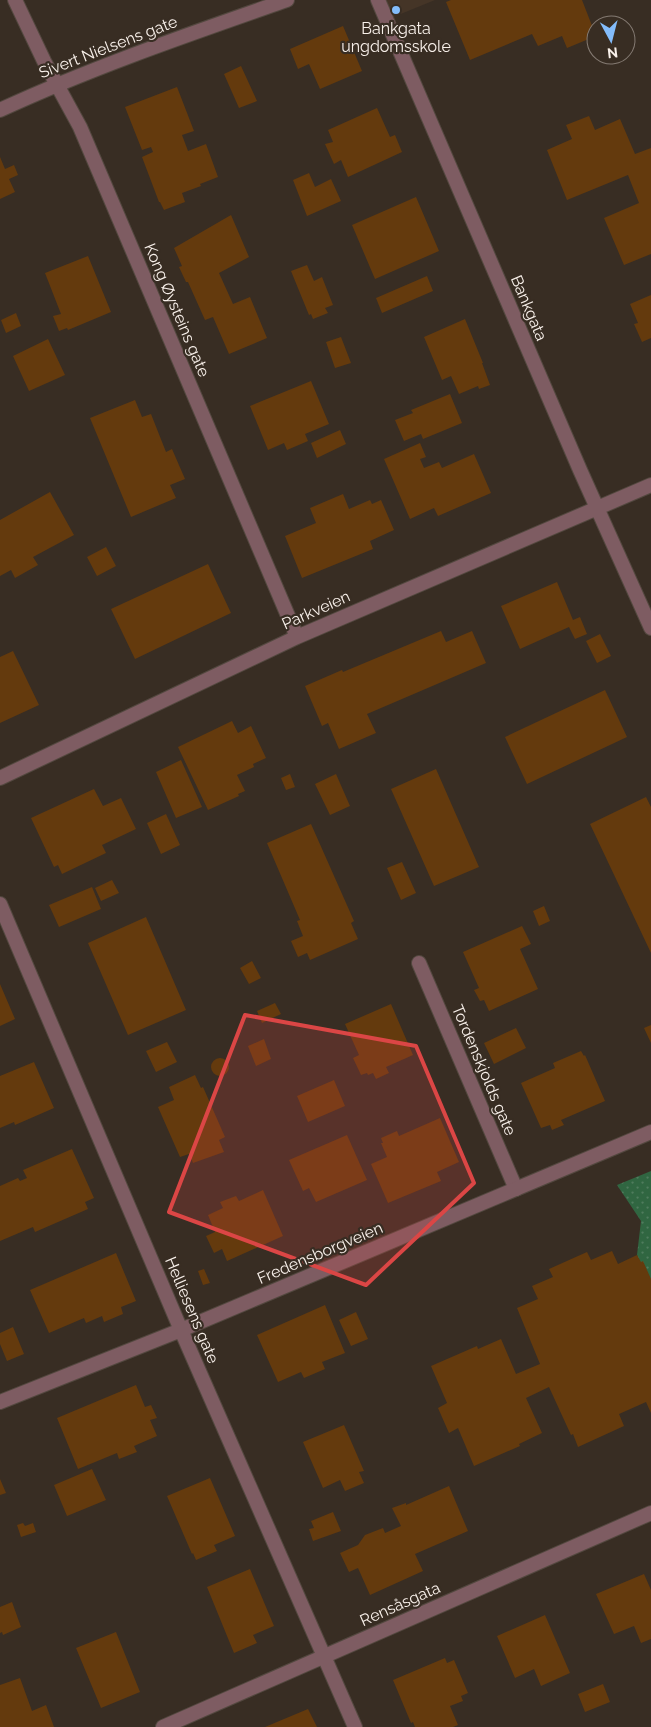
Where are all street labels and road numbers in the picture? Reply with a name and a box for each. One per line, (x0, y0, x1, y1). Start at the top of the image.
street label: Sivert Nielsens gate (36, 12, 180, 82)
street label: Kong Øysteins gate (140, 240, 214, 380)
street label: Bankgata (507, 272, 551, 344)
street label: Parkveien (279, 587, 353, 633)
street label: Tordenskjolds gate (448, 1002, 520, 1138)
street label: Fredensborgveien (254, 1218, 386, 1288)
street label: Helliesens gate (161, 1254, 223, 1366)
street label: Rensåsgata (357, 1578, 443, 1630)

